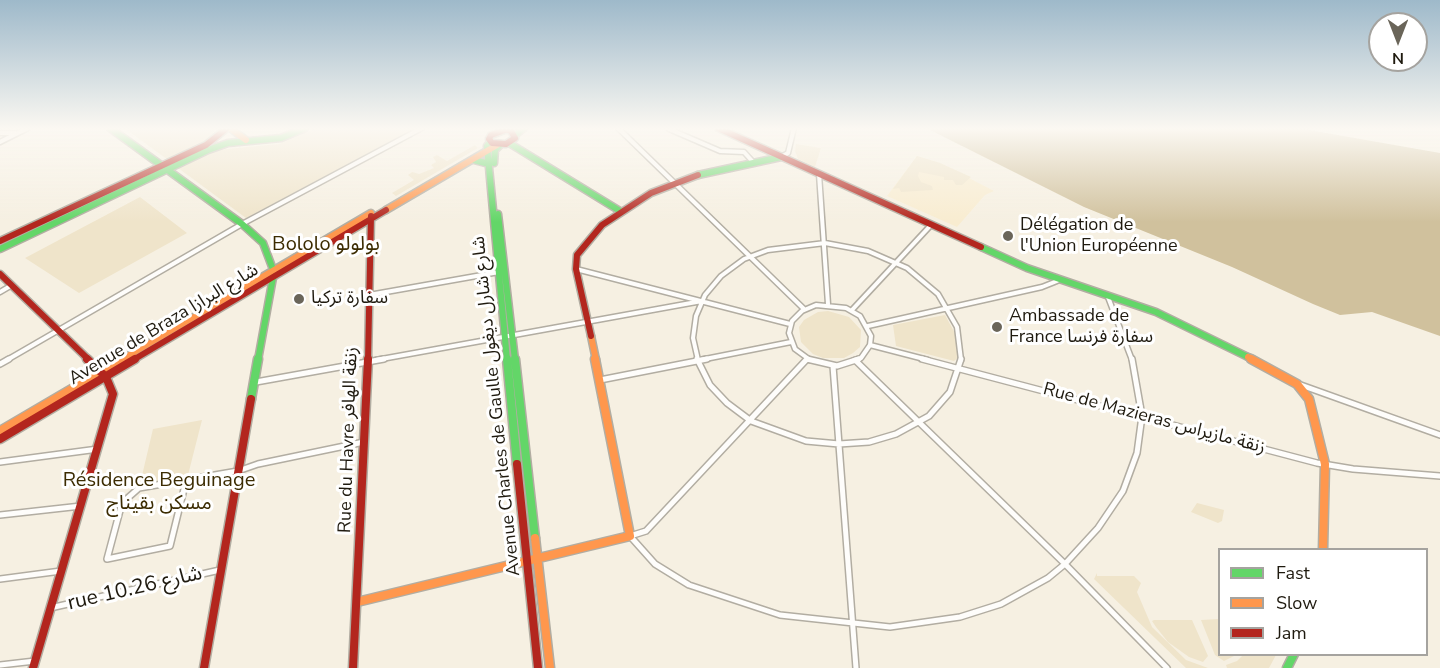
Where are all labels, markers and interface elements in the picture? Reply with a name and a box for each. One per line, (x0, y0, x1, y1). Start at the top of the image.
north arrow (1368, 12, 1428, 72)
text: N (1392, 47, 1404, 69)
place label: Délégation de l'Union Européenne (1020, 215, 1178, 258)
marker: Délégation de l'Union Européenne (1001, 229, 1015, 243)
district label: Bololo بولولو (272, 233, 380, 257)
street label: Avenue Charles de Gaulle شارع شارل ديغول (468, 235, 526, 577)
street label: Avenue de Braza شارع البرازا (65, 260, 263, 390)
place label: سفارة تركيا (311, 288, 388, 310)
marker: سفارة تركيا (292, 292, 306, 306)
place label: Ambassade de France سفارة فرنسا (1009, 306, 1153, 348)
marker: Ambassade de France سفارة فرنسا (990, 320, 1004, 334)
street label: Rue du Havre زنقة الهافر (335, 347, 363, 533)
street label: Rue de Mazieras زنقة مازيراس (1040, 379, 1268, 459)
district label: Résidence Beguinage مسكن بقيناج (48, 469, 270, 516)
legend (1218, 548, 1428, 656)
street label: rue 10.26 شارع (65, 561, 205, 617)
text: Fast (1276, 561, 1310, 585)
text: Slow (1276, 591, 1317, 615)
text: Jam (1276, 621, 1307, 645)

